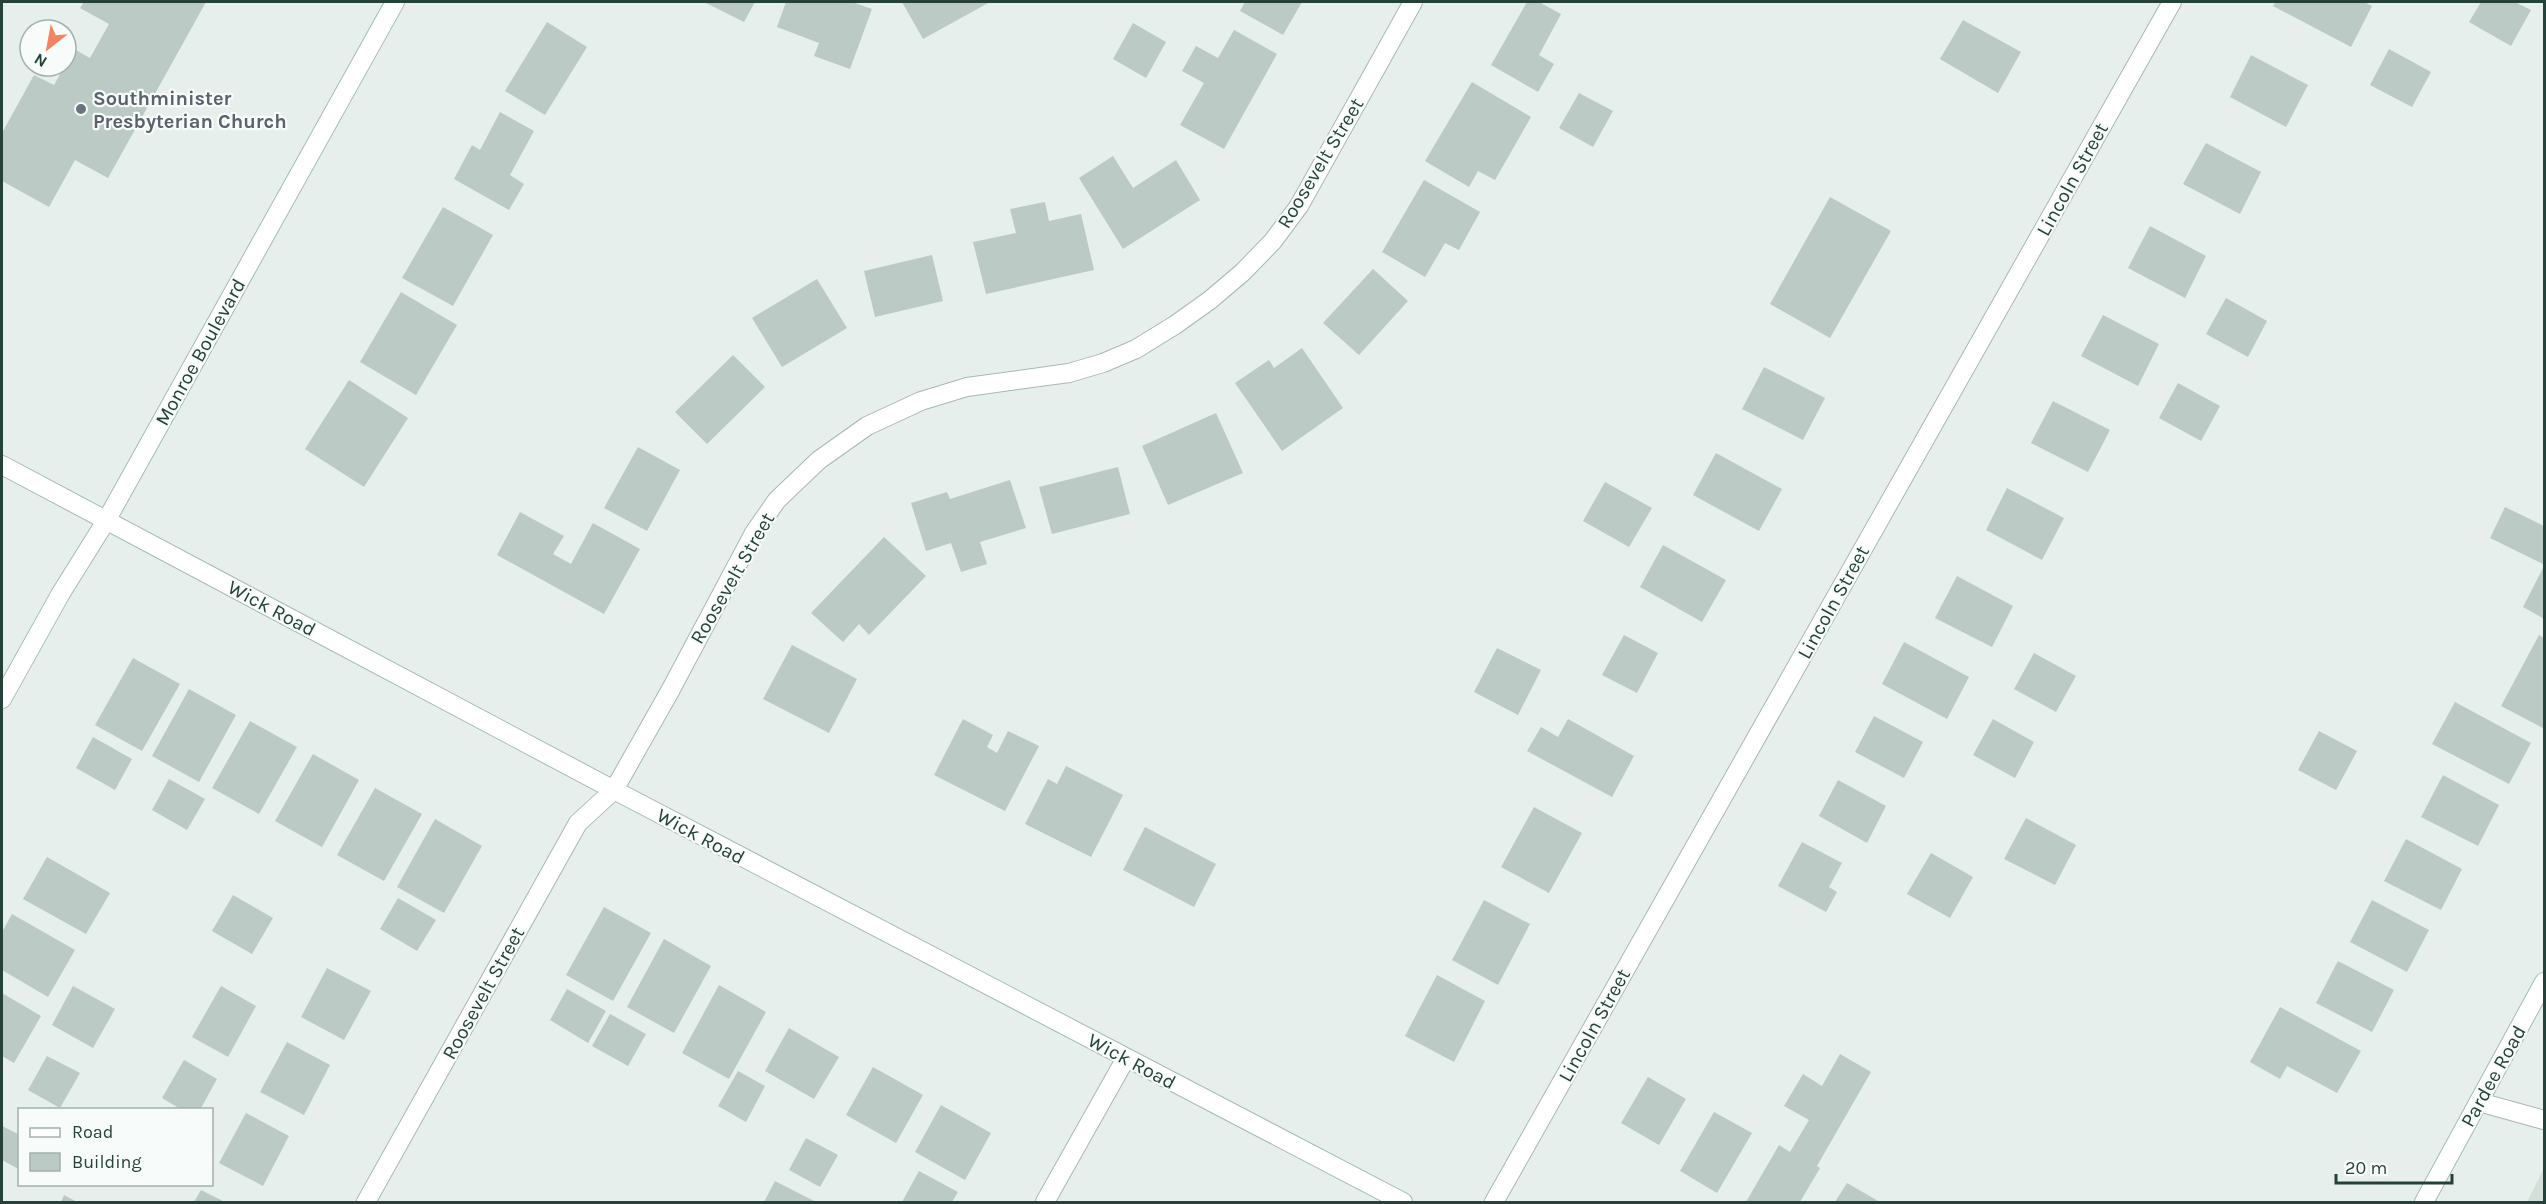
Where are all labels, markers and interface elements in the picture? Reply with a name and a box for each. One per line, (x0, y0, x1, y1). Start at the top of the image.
north arrow (18, 18, 78, 78)
text: N (31, 49, 50, 72)
place label: Southminister Presbyterian Church (93, 87, 287, 133)
street label: Roosevelt Street (1272, 94, 1369, 233)
marker: Southminister Presbyterian Church (74, 102, 88, 116)
street label: Lincoln Street (2032, 118, 2113, 240)
street label: Monroe Boulevard (150, 275, 250, 430)
street label: Roosevelt Street (685, 508, 780, 648)
street label: Lincoln Street (1793, 541, 1874, 663)
street label: Wick Road (224, 576, 320, 641)
street label: Wick Road (653, 804, 749, 869)
street label: Roosevelt Street (438, 923, 530, 1064)
street label: Lincoln Street (1554, 964, 1635, 1086)
street label: Pardee Road (2456, 1021, 2531, 1131)
street label: Wick Road (1084, 1029, 1180, 1094)
legend (18, 1108, 213, 1186)
text: Road (72, 1121, 113, 1143)
scale bar (2336, 1147, 2452, 1185)
text: Building (72, 1151, 142, 1173)
text: 20 m (2345, 1157, 2387, 1179)

